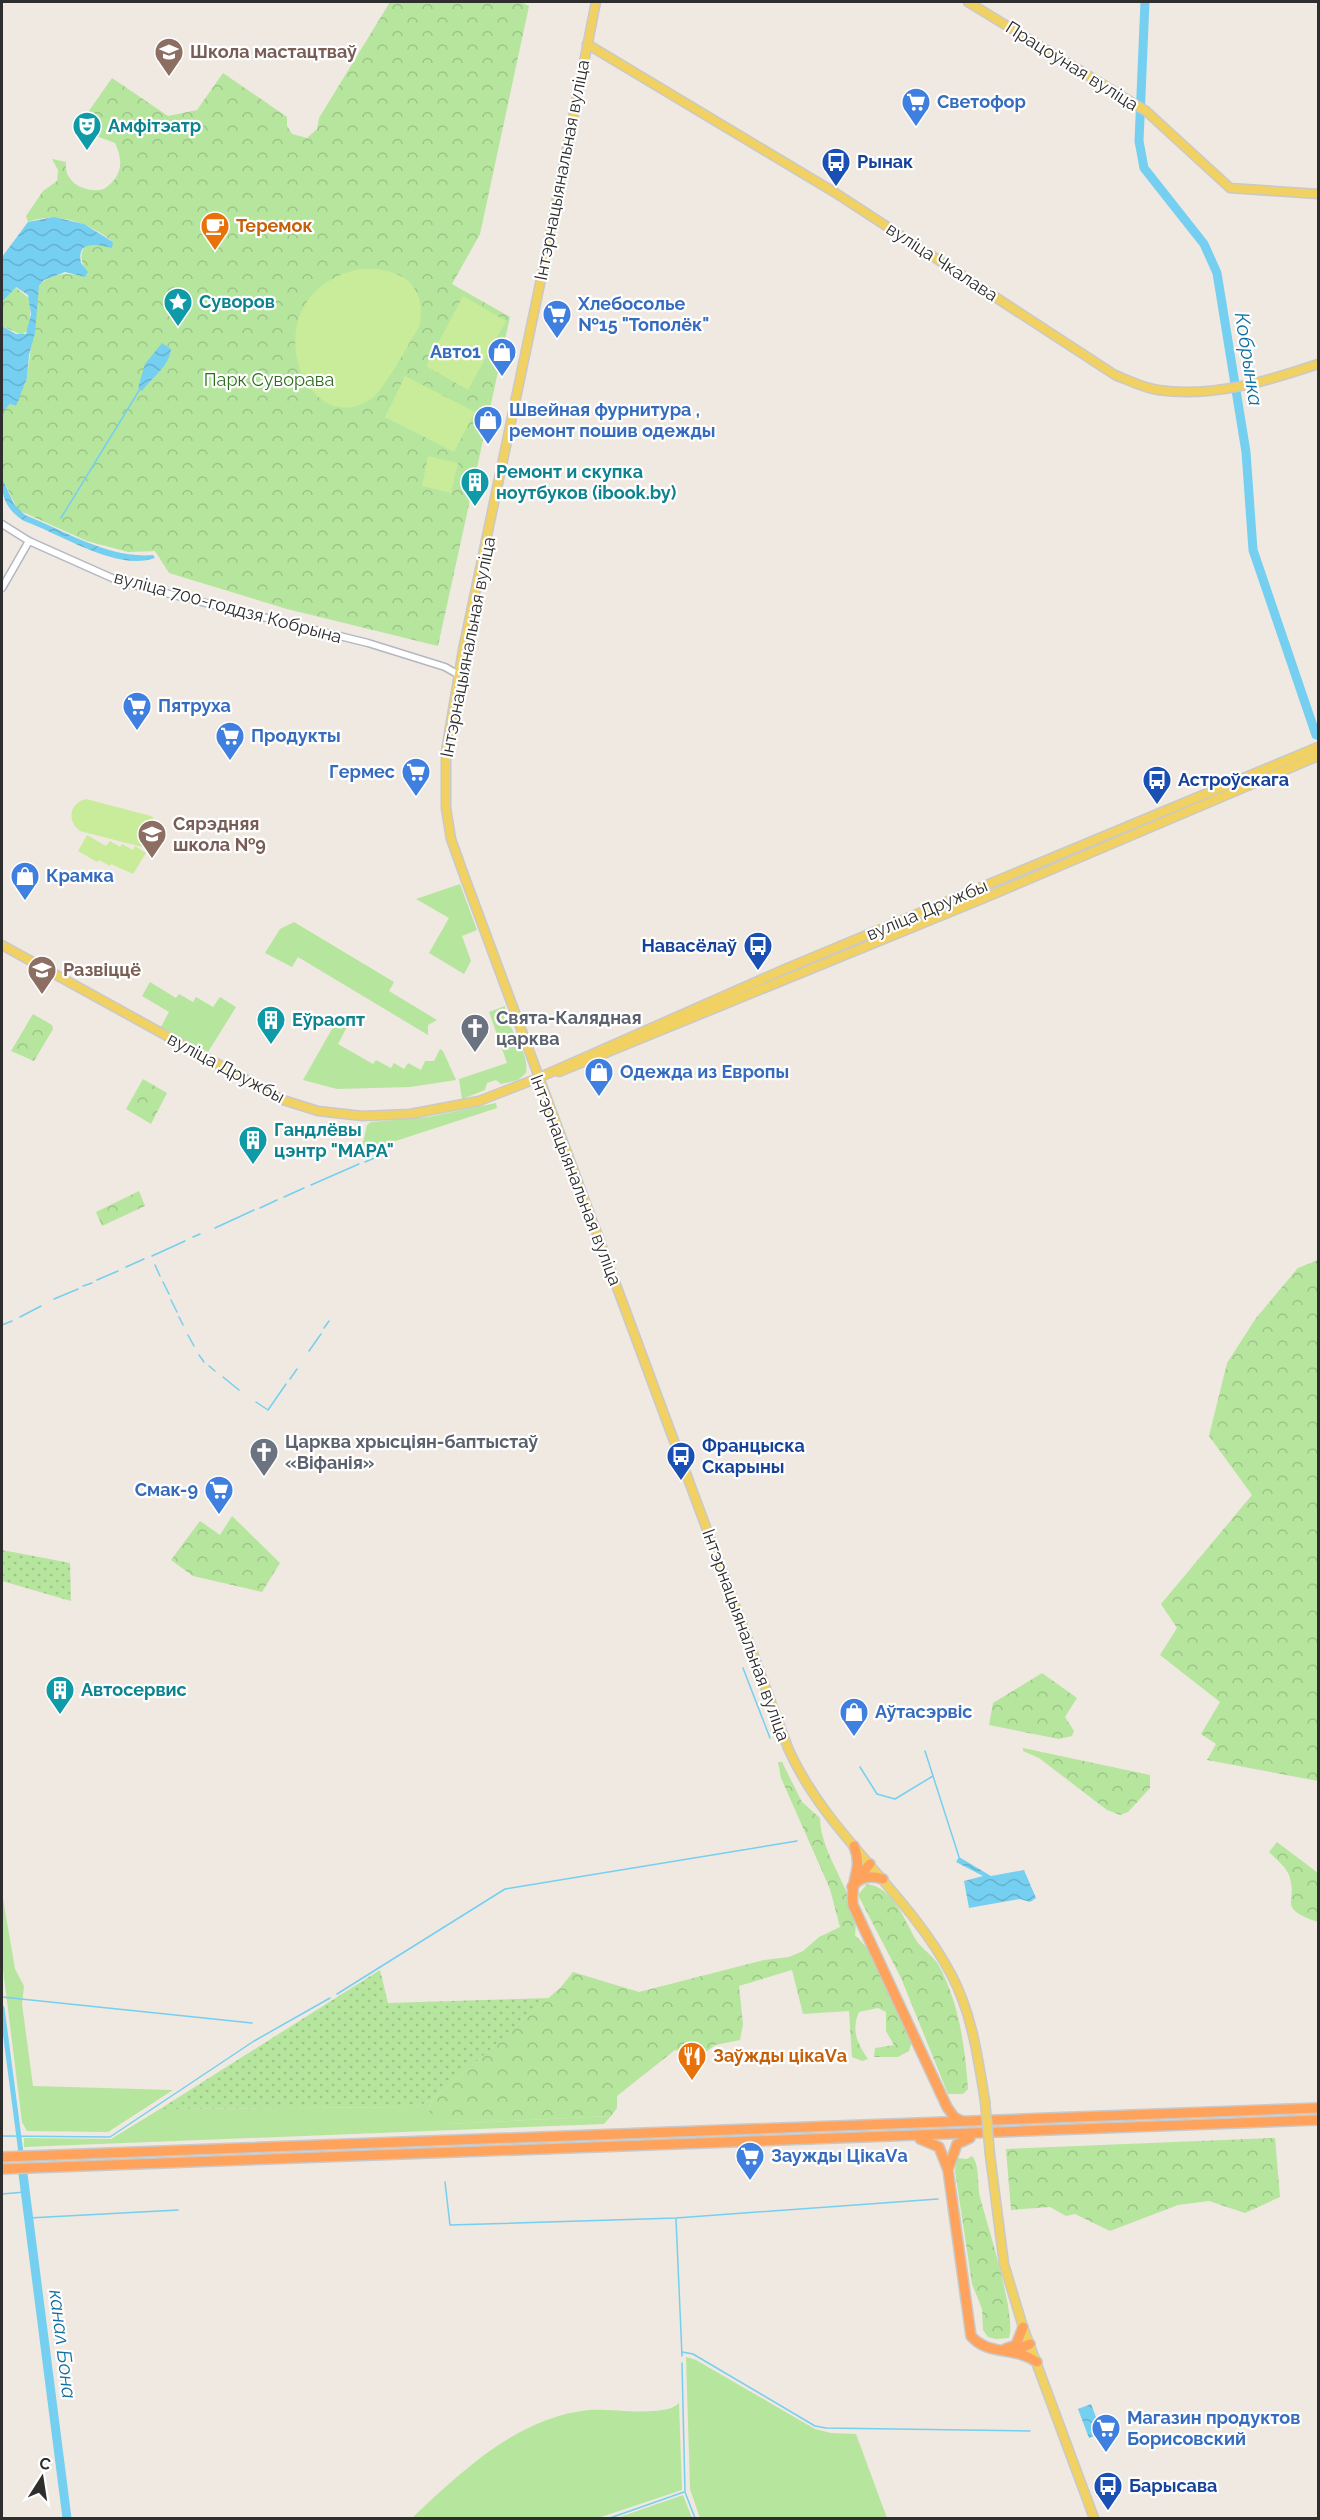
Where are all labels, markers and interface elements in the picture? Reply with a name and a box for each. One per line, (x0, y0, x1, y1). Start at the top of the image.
street label: Працоўная вуліца (1002, 16, 1142, 115)
school or university icon: Школа мастацтваў (153, 36, 185, 78)
place label: Школа мастацтваў (190, 41, 357, 62)
street label: Інтэрнацыянальная вуліца (530, 58, 593, 282)
supermarket icon: Светофор (900, 86, 932, 128)
place label: Светофор (937, 91, 1026, 112)
theatre icon: Амфітэатр (71, 110, 103, 152)
place label: Амфітэатр (108, 115, 201, 136)
bus stop icon: Рынак (820, 146, 852, 188)
place label: Рынак (857, 151, 913, 172)
cafe icon: Теремок (199, 210, 231, 252)
place label: Теремок (236, 215, 313, 236)
street label: вуліца Чкалава (883, 218, 1002, 305)
place icon: Суворов (162, 286, 194, 328)
place label: Суворов (199, 291, 275, 312)
place label: Хлебосолье №15 "Тополёк" (577, 293, 709, 335)
supermarket icon: Хлебосолье №15 "Тополёк" (541, 298, 573, 340)
water label: Кобрынка (1230, 311, 1268, 408)
shop icon: Авто1 (486, 336, 518, 378)
place label: Авто1 (430, 341, 481, 362)
park label: Парк Суворава (204, 369, 334, 390)
place label: Швейная фурнитура , ремонт пошив одежды (509, 399, 715, 441)
shop icon: Швейная фурнитура , ремонт пошив одежды (472, 404, 504, 446)
place label: Ремонт и скупка ноутбуков (ibook.by) (496, 461, 676, 503)
building icon: Ремонт и скупка ноутбуков (ibook.by) (459, 466, 491, 508)
street label: Інтэрнацыянальная вуліца (436, 535, 499, 759)
street label: вуліца 700-годдзя Кобрына (112, 566, 344, 647)
supermarket icon: Пятруха (121, 690, 153, 732)
place label: Пятруха (158, 695, 231, 716)
supermarket icon: Продукты (214, 720, 246, 762)
place label: Продукты (251, 725, 341, 746)
supermarket icon: Гермес (400, 756, 432, 798)
place label: Гермес (329, 761, 395, 782)
bus stop icon: Астроўскага (1141, 764, 1173, 806)
place label: Астроўскага (1178, 769, 1289, 790)
place label: Сярэдняя школа №9 (173, 813, 266, 855)
school or university icon: Сярэдняя школа №9 (136, 818, 168, 860)
shop icon: Крамка (9, 860, 41, 902)
place label: Крамка (46, 865, 114, 886)
street label: вуліца Дружбы (863, 875, 991, 945)
bus stop icon: Навасёлаў (742, 930, 774, 972)
place label: Навасёлаў (641, 935, 737, 956)
school or university icon: Развіццё (26, 954, 58, 996)
place label: Развіццё (63, 959, 141, 980)
building icon: Еўраопт (255, 1004, 287, 1046)
place label: Свята-Калядная царква (496, 1007, 641, 1049)
place label: Еўраопт (292, 1009, 365, 1030)
church icon: Свята-Калядная царква (459, 1012, 491, 1054)
street label: вуліца Дружбы (164, 1028, 288, 1107)
shop icon: Одежда из Европы (583, 1056, 615, 1098)
place label: Одежда из Европы (620, 1061, 789, 1082)
street label: Інтэрнацыянальная вуліца (526, 1071, 626, 1288)
place label: Гандлёвы цэнтр "МАРА" (274, 1119, 394, 1161)
building icon: Гандлёвы цэнтр "МАРА" (237, 1124, 269, 1166)
place label: Царква хрысціян-баптыстаў «Віфанія» (285, 1431, 538, 1473)
place label: Францыска Скарыны (702, 1435, 805, 1477)
church icon: Царква хрысціян-баптыстаў «Віфанія» (248, 1436, 280, 1478)
bus stop icon: Францыска Скарыны (665, 1440, 697, 1482)
supermarket icon: Смак-9 (203, 1474, 235, 1516)
place label: Смак-9 (135, 1479, 198, 1500)
street label: Інтэрнацыянальная вуліца (698, 1526, 795, 1744)
building icon: Автосервис (44, 1674, 76, 1716)
place label: Автосервис (81, 1679, 187, 1700)
shop icon: Аўтасэрвіс (838, 1696, 870, 1738)
place label: Аўтасэрвіс (875, 1701, 972, 1722)
restaurant icon: Заўжды цікаVа (676, 2040, 708, 2082)
place label: Заўжды цікаVа (713, 2045, 847, 2066)
supermarket icon: Заужды ЦікаVа (734, 2140, 766, 2182)
place label: Заужды ЦікаVа (771, 2145, 908, 2166)
water label: канал Бона (44, 2288, 82, 2400)
place label: Магазин продуктов Борисовский (1127, 2407, 1300, 2449)
supermarket icon: Магазин продуктов Борисовский (1090, 2412, 1122, 2454)
north arrow (12, 2448, 72, 2508)
text: С (38, 2453, 52, 2474)
bus stop icon: Барысава (1092, 2470, 1124, 2512)
place label: Барысава (1129, 2475, 1217, 2496)

